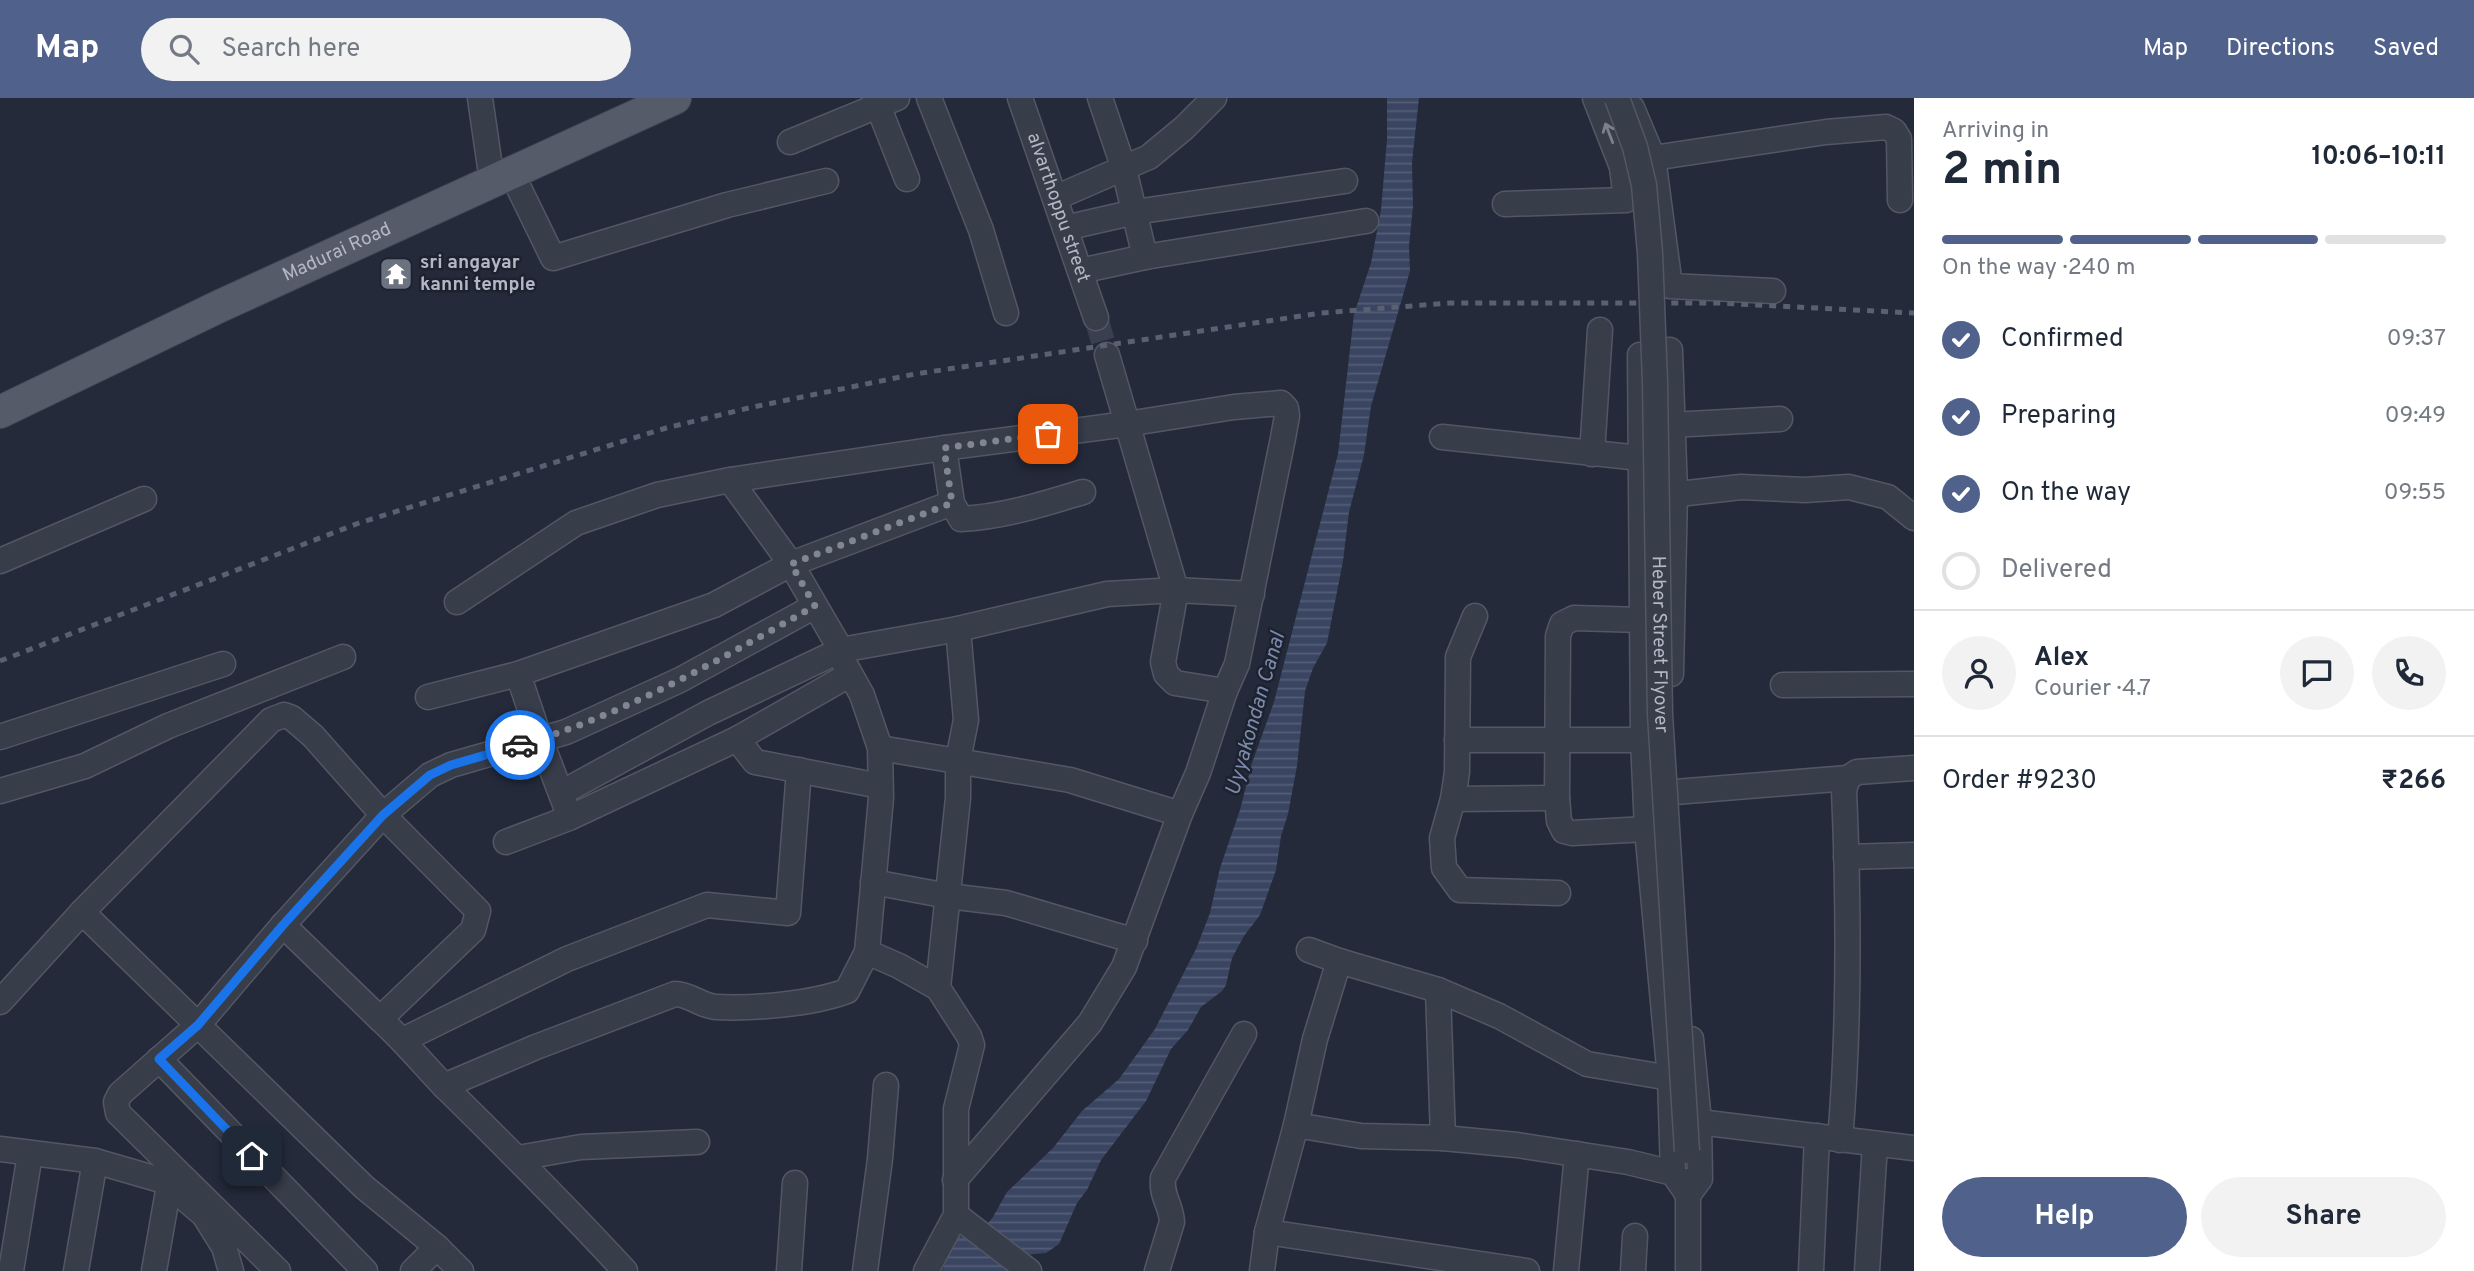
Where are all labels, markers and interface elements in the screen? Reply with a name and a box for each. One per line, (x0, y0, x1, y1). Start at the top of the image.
search box (141, 18, 631, 81)
text: Map (35, 28, 99, 70)
icon: search (165, 30, 203, 68)
text: Search here (221, 33, 360, 66)
text: Map (2143, 34, 2188, 64)
text: Directions (2226, 34, 2335, 64)
text: Saved (2373, 34, 2439, 64)
text: Arriving in (1942, 117, 2049, 146)
one-way arrow (1601, 122, 1614, 144)
street label: alvarthoppu street (1021, 129, 1095, 286)
text: 10:06–10:11 (2311, 141, 2446, 174)
text: 2 min (1942, 142, 2062, 201)
street label: Madurai Road (279, 217, 395, 288)
place label: sri angayar kanni temple (420, 251, 536, 297)
text: On the way · 240 m (1942, 254, 2136, 283)
temple icon: sri angayar kanni temple (377, 255, 415, 293)
icon: check (1942, 321, 1980, 359)
text: Confirmed (2001, 323, 2124, 356)
text: 09:37 (2387, 325, 2446, 354)
icon: check (1942, 398, 1980, 436)
text: Preparing (2001, 400, 2116, 433)
text: 09:49 (2385, 402, 2446, 431)
pin (1018, 404, 1078, 464)
icon: bag (1029, 415, 1067, 453)
icon: check (1942, 475, 1980, 513)
text: On the way (2001, 477, 2131, 510)
text: 09:55 (2384, 479, 2446, 508)
text: Delivered (2001, 554, 2112, 587)
street label: Heber Street Flyover (1646, 556, 1673, 734)
water label: Uyyakondan Canal (1220, 628, 1293, 799)
button: person (1942, 636, 2016, 710)
button: chat (2280, 636, 2354, 710)
button: phone (2372, 636, 2446, 710)
text: Alex (2034, 642, 2089, 675)
text: Courier · 4.7 (2034, 675, 2151, 704)
courier (485, 710, 555, 780)
icon: car (501, 726, 539, 764)
text: Order #9230 (1942, 765, 2097, 798)
text: ₹266 (2381, 765, 2446, 798)
pin (222, 1126, 282, 1186)
icon: home (233, 1137, 271, 1175)
button: Help (1942, 1177, 2187, 1257)
button: Share (2201, 1177, 2446, 1257)

